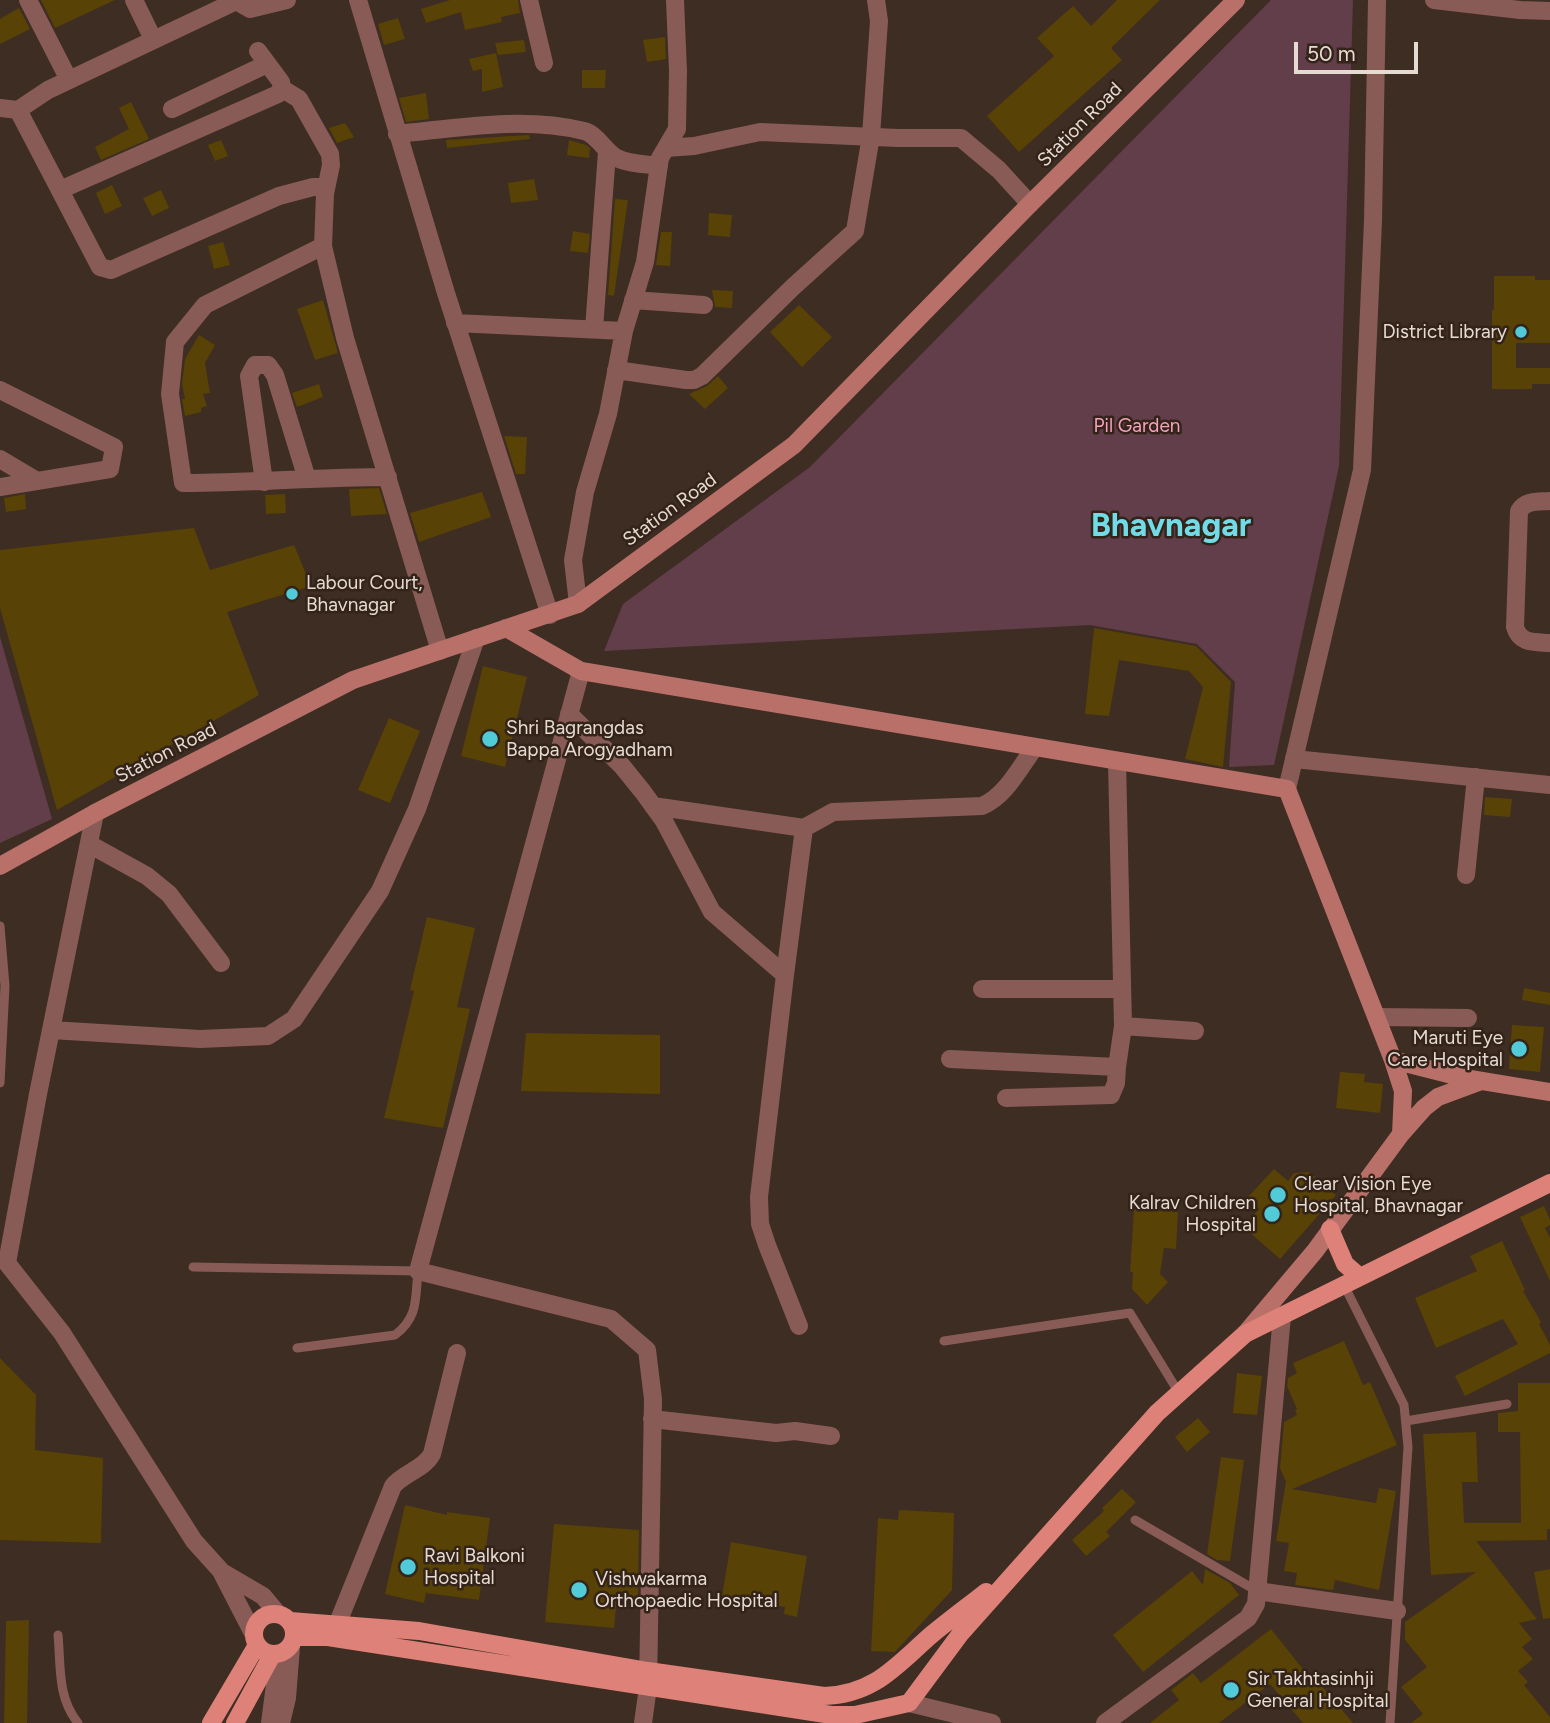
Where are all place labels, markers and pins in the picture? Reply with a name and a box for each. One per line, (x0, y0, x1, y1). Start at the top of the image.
place label: District Library (1383, 321, 1507, 343)
marker: District Library (1513, 324, 1529, 340)
place label: Labour Court, Bhavnagar (306, 572, 423, 616)
marker: Labour Court, Bhavnagar (284, 586, 300, 602)
place label: Shri Bagrangdas Bappa Arogyadham (506, 717, 673, 761)
marker: Shri Bagrangdas Bappa Arogyadham (480, 729, 500, 749)
place label: Maruti Eye Care Hospital (1387, 1027, 1503, 1071)
marker: Maruti Eye Care Hospital (1509, 1039, 1529, 1059)
place label: Clear Vision Eye Hospital, Bhavnagar (1294, 1173, 1463, 1217)
marker: Clear Vision Eye Hospital, Bhavnagar (1268, 1185, 1288, 1205)
place label: Kalrav Children Hospital (1129, 1192, 1256, 1236)
marker: Kalrav Children Hospital (1262, 1204, 1282, 1224)
place label: Ravi Balkoni Hospital (424, 1545, 525, 1589)
marker: Ravi Balkoni Hospital (398, 1557, 418, 1577)
place label: Vishwakarma Orthopaedic Hospital (595, 1568, 778, 1612)
marker: Vishwakarma Orthopaedic Hospital (569, 1580, 589, 1600)
place label: Sir Takhtasinhji General Hospital (1247, 1668, 1389, 1712)
marker: Sir Takhtasinhji General Hospital (1221, 1680, 1241, 1700)

